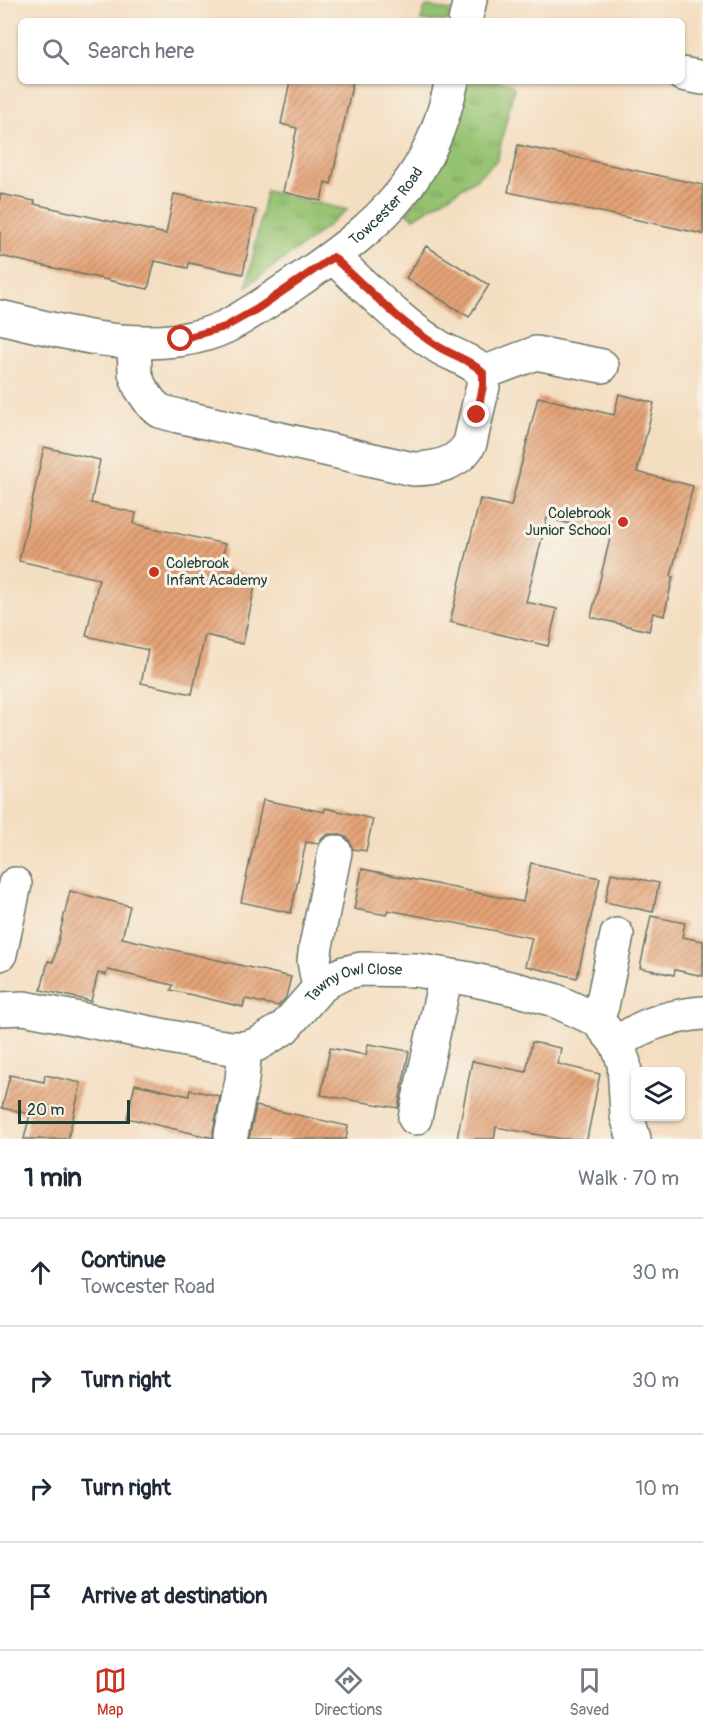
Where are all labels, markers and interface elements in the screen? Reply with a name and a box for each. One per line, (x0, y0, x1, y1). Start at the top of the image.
search box (18, 18, 685, 84)
icon: search (39, 35, 72, 68)
text: Search here (87, 37, 194, 65)
street label: Towcester Road (345, 164, 427, 250)
route start (167, 325, 193, 351)
route end (463, 401, 489, 427)
place label: Colebrook Junior School (525, 504, 612, 540)
marker: Colebrook Junior School (616, 515, 630, 529)
place label: Colebrook Infant Academy (166, 554, 268, 590)
marker: Colebrook Infant Academy (147, 565, 161, 579)
street label: Tawny Owl Close (302, 960, 403, 1007)
map controls (631, 1067, 685, 1121)
button: layers (631, 1067, 685, 1121)
scale bar (18, 1097, 130, 1124)
text: 20 m (27, 1100, 65, 1120)
text: 1 min (24, 1162, 82, 1194)
text: Walk · 70 m (578, 1166, 679, 1191)
text: Continue (81, 1246, 165, 1274)
icon: ahead (24, 1256, 57, 1289)
text: 30 m (632, 1260, 679, 1285)
text: Towcester Road (81, 1274, 215, 1299)
icon: right (24, 1364, 57, 1397)
text: Turn right (81, 1366, 171, 1394)
text: 30 m (632, 1368, 679, 1393)
icon: right (24, 1472, 57, 1505)
text: Turn right (81, 1474, 171, 1502)
text: 10 m (635, 1476, 679, 1501)
icon: arrive (24, 1580, 57, 1613)
text: Arrive at destination (81, 1582, 267, 1610)
tab: Map (94, 1664, 127, 1720)
tab: Directions (314, 1664, 382, 1720)
tab: Saved (570, 1664, 609, 1720)

